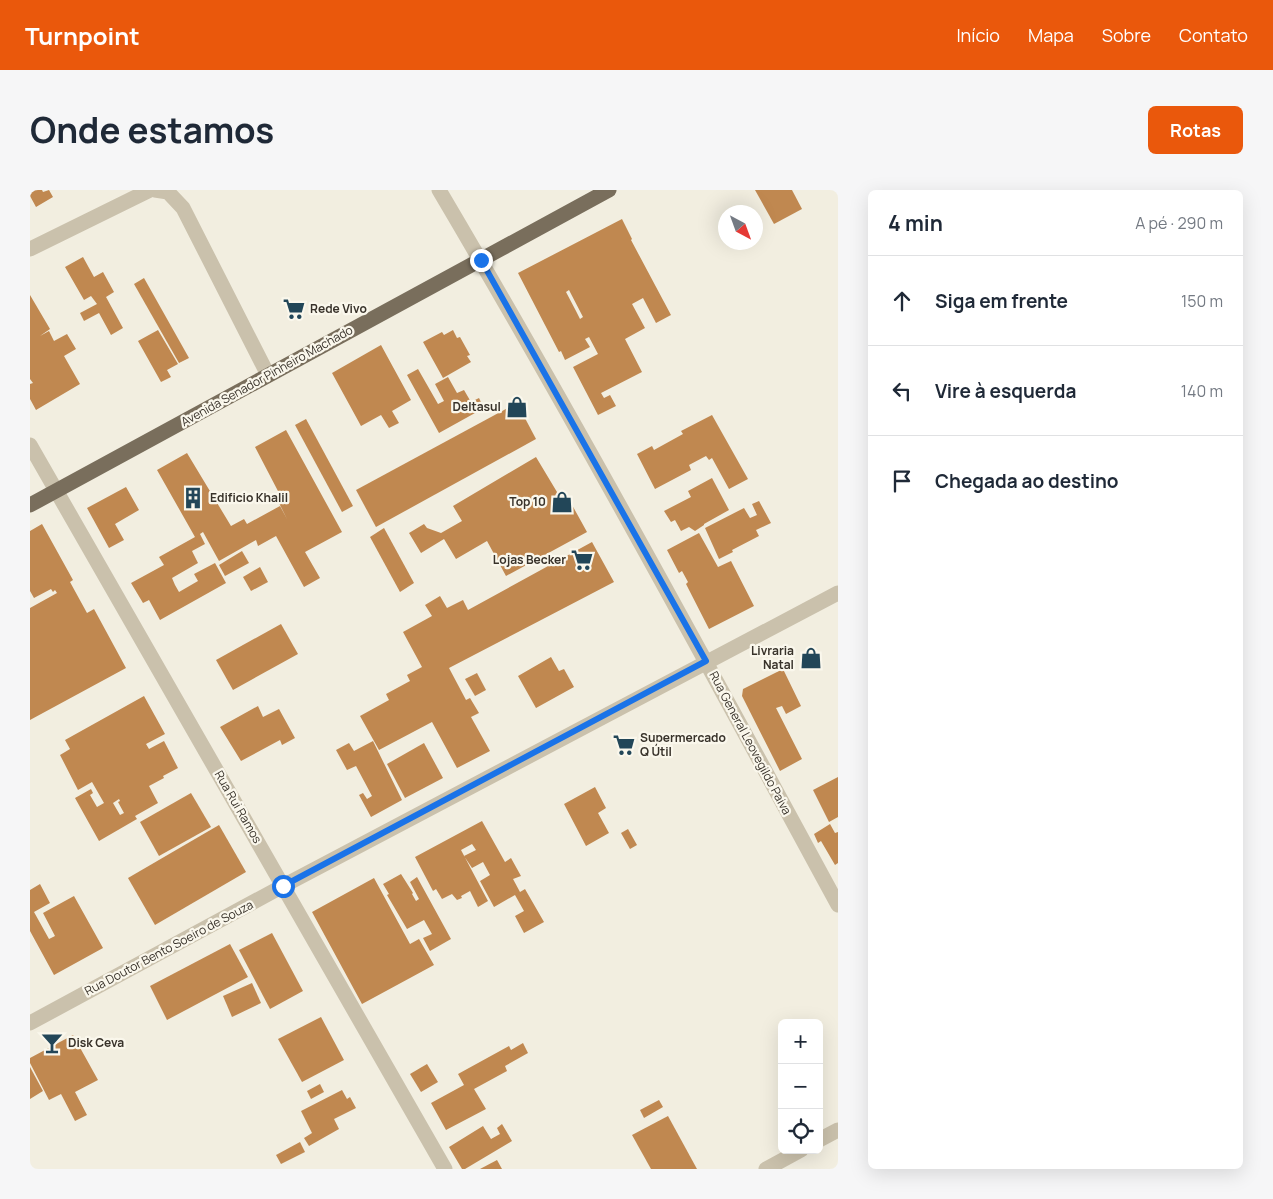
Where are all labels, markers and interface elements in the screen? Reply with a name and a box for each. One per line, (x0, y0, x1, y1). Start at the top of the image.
text: Turnpoint (25, 19, 140, 52)
text: Início (956, 23, 1000, 47)
text: Mapa (1028, 23, 1074, 47)
text: Sobre (1102, 23, 1151, 47)
text: Contato (1179, 23, 1248, 47)
text: Onde estamos (30, 106, 274, 154)
button: Rotas (1148, 106, 1243, 154)
north arrow (718, 205, 763, 250)
text: 4 min (888, 209, 943, 237)
text: A pé · 290 m (1135, 212, 1223, 234)
route end (470, 249, 493, 272)
icon: ahead (888, 287, 916, 315)
text: Siga em frente (935, 288, 1068, 314)
text: 150 m (1181, 290, 1223, 312)
supermarket icon: Rede Vivo (281, 296, 307, 322)
place label: Rede Vivo (310, 300, 367, 317)
street label: Avenida Senador Pinheiro Machado (178, 321, 356, 430)
icon: left (888, 377, 916, 405)
text: Vire à esquerda (935, 378, 1076, 404)
text: 140 m (1181, 380, 1223, 402)
shop icon: Deltasul (504, 394, 530, 420)
place label: Deltasul (453, 398, 501, 415)
icon: arrive (888, 467, 916, 495)
text: Chegada ao destino (935, 468, 1118, 494)
building icon: Edificio Khalil (180, 485, 206, 511)
place label: Edificio Khalil (210, 489, 288, 506)
shop icon: Top 10 (549, 489, 575, 515)
place label: Top 10 (509, 493, 546, 510)
supermarket icon: Lojas Becker (569, 547, 595, 573)
place label: Lojas Becker (493, 551, 566, 568)
place label: Livraria Natal (751, 642, 794, 673)
shop icon: Livraria Natal (798, 645, 824, 671)
street label: Rua General Leovegildo Paiva (705, 668, 796, 817)
place label: Supermercado Q Útil (640, 729, 726, 760)
supermarket icon: Supermercado Q Útil (611, 732, 637, 758)
street label: Rua Rui Ramos (211, 767, 266, 846)
route start (272, 875, 295, 898)
street label: Rua Doutor Bento Soeiro de Souza (81, 896, 256, 999)
map controls (778, 1019, 823, 1154)
button: + (778, 1019, 823, 1064)
bar icon: Disk Ceva (39, 1030, 65, 1056)
place label: Disk Ceva (68, 1034, 124, 1051)
button: − (778, 1064, 823, 1109)
button: locate (778, 1109, 823, 1154)

